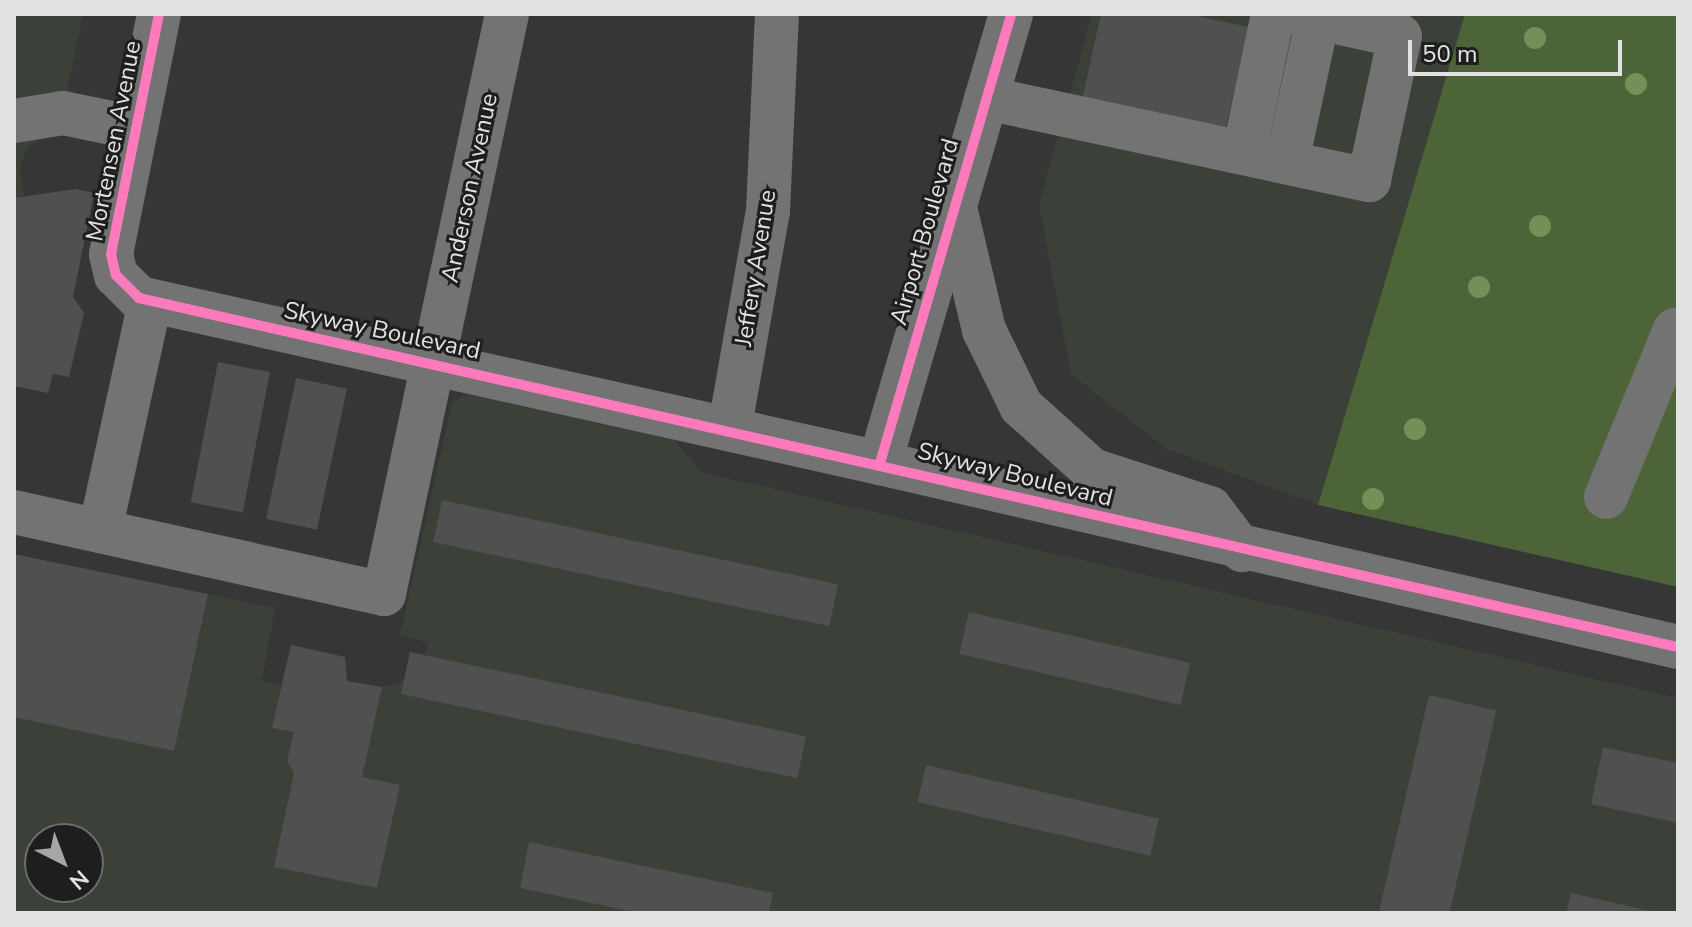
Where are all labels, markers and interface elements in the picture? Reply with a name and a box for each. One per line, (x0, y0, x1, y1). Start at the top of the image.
scale bar (1412, 24, 1626, 74)
street label: Mortensen Avenue (80, 38, 148, 244)
text: 50 m (1422, 38, 1478, 70)
street label: Anderson Avenue (436, 91, 504, 285)
street label: Airport Boulevard (885, 135, 965, 329)
street label: Jeffery Avenue (729, 188, 783, 348)
street label: Skyway Boulevard (281, 296, 483, 366)
street label: Skyway Boulevard (914, 437, 1116, 513)
north arrow (24, 823, 104, 903)
text: N (63, 863, 95, 896)

